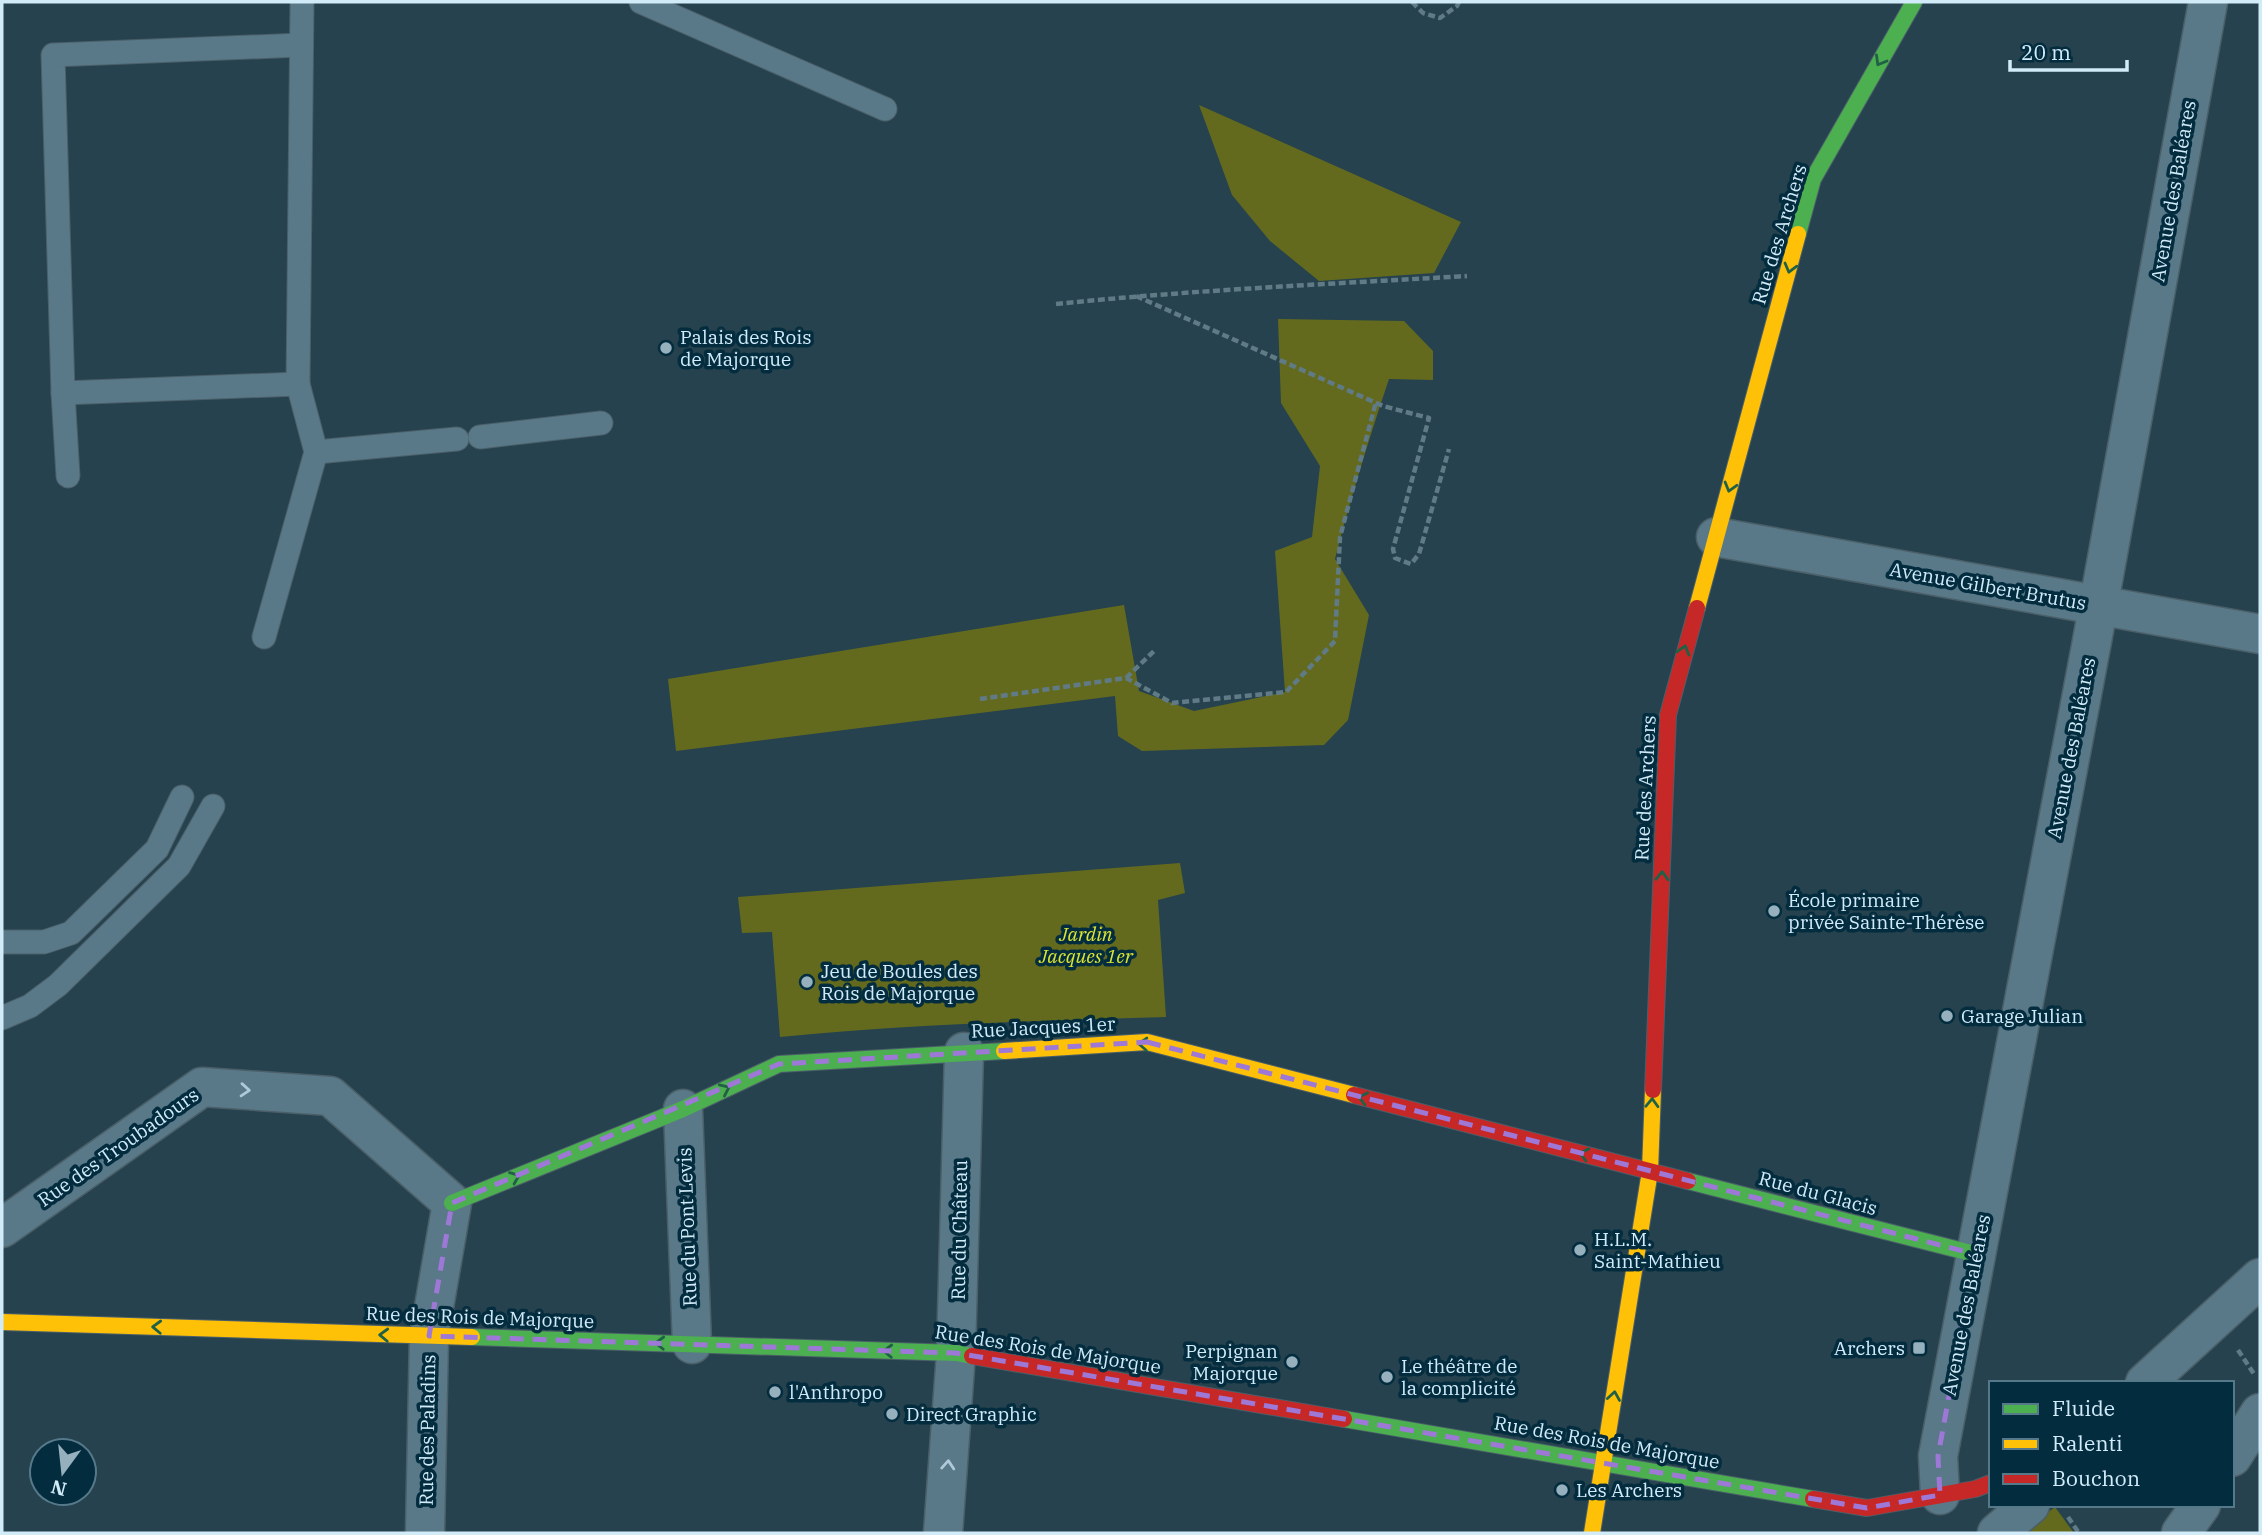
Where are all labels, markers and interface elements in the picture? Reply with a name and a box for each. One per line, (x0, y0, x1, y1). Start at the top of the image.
scale bar (2010, 28, 2127, 72)
text: 20 m (2021, 38, 2071, 66)
one-way arrow (1875, 53, 1888, 66)
street label: Avenue des Baléares (2145, 98, 2201, 284)
street label: Rue des Archers (1746, 161, 1812, 307)
one-way arrow (1783, 261, 1798, 273)
place label: Palais des Rois de Majorque (680, 325, 812, 371)
marker: Palais des Rois de Majorque (658, 340, 674, 356)
one-way arrow (1723, 481, 1738, 493)
street label: Avenue Gilbert Brutus (1888, 557, 2088, 615)
one-way arrow (1676, 645, 1691, 657)
street label: Avenue des Baléares (2042, 655, 2100, 841)
street label: Rue des Archers (1629, 715, 1661, 861)
one-way arrow (1654, 870, 1669, 881)
place label: École primaire privée Sainte-Thérèse (1788, 888, 1985, 934)
marker: École primaire privée Sainte-Thérèse (1766, 903, 1782, 919)
park label: Jardin Jacques 1er (1038, 922, 1134, 968)
place label: Jeu de Boules des Rois de Majorque (821, 959, 978, 1005)
marker: Jeu de Boules des Rois de Majorque (799, 974, 815, 990)
place label: Garage Julian (1961, 1004, 2083, 1028)
marker: Garage Julian (1939, 1008, 1955, 1024)
street label: Rue Jacques 1er (970, 1011, 1116, 1043)
one-way arrow (1137, 1036, 1148, 1051)
street label: Rue des Troubadours (33, 1082, 203, 1212)
one-way arrow (240, 1082, 251, 1097)
one-way arrow (718, 1084, 730, 1098)
one-way arrow (1357, 1092, 1369, 1106)
one-way arrow (1645, 1097, 1660, 1108)
street label: Rue du Pont Levis (672, 1147, 702, 1307)
one-way arrow (1578, 1148, 1590, 1162)
street label: Rue du Château (946, 1159, 972, 1300)
street label: Rue du Glacis (1756, 1166, 1880, 1220)
one-way arrow (509, 1172, 521, 1186)
street label: Avenue des Baléares (1937, 1212, 1995, 1398)
place label: H.L.M. Saint-Mathieu (1594, 1227, 1721, 1273)
marker: H.L.M. Saint-Mathieu (1572, 1242, 1588, 1258)
street label: Rue des Rois de Majorque (365, 1301, 595, 1333)
street label: Rue des Rois de Majorque (933, 1319, 1163, 1379)
one-way arrow (151, 1320, 162, 1335)
one-way arrow (378, 1327, 389, 1342)
one-way arrow (655, 1336, 666, 1351)
place label: Archers (1834, 1336, 1905, 1360)
place label: Perpignan Majorque (1185, 1339, 1278, 1385)
marker: Archers (1911, 1340, 1927, 1356)
one-way arrow (882, 1343, 893, 1358)
street label: Rue des Paladins (414, 1354, 440, 1506)
marker: Perpignan Majorque (1284, 1354, 1300, 1370)
place label: Le théâtre de la complicité (1401, 1354, 1517, 1400)
marker: Le théâtre de la complicité (1379, 1369, 1395, 1385)
place label: l'Anthropo (789, 1380, 883, 1404)
legend (1989, 1381, 2234, 1507)
marker: l'Anthropo (767, 1384, 783, 1400)
one-way arrow (1606, 1390, 1621, 1402)
text: Fluide (2052, 1394, 2115, 1422)
place label: Direct Graphic (906, 1402, 1037, 1426)
marker: Direct Graphic (884, 1406, 900, 1422)
street label: Rue des Rois de Majorque (1492, 1410, 1722, 1474)
text: Ralenti (2052, 1429, 2123, 1457)
north arrow (28, 1437, 98, 1507)
one-way arrow (940, 1459, 955, 1470)
text: Bouchon (2052, 1464, 2140, 1492)
text: N (48, 1475, 69, 1502)
place label: Les Archers (1576, 1478, 1682, 1502)
marker: Les Archers (1554, 1482, 1570, 1498)

